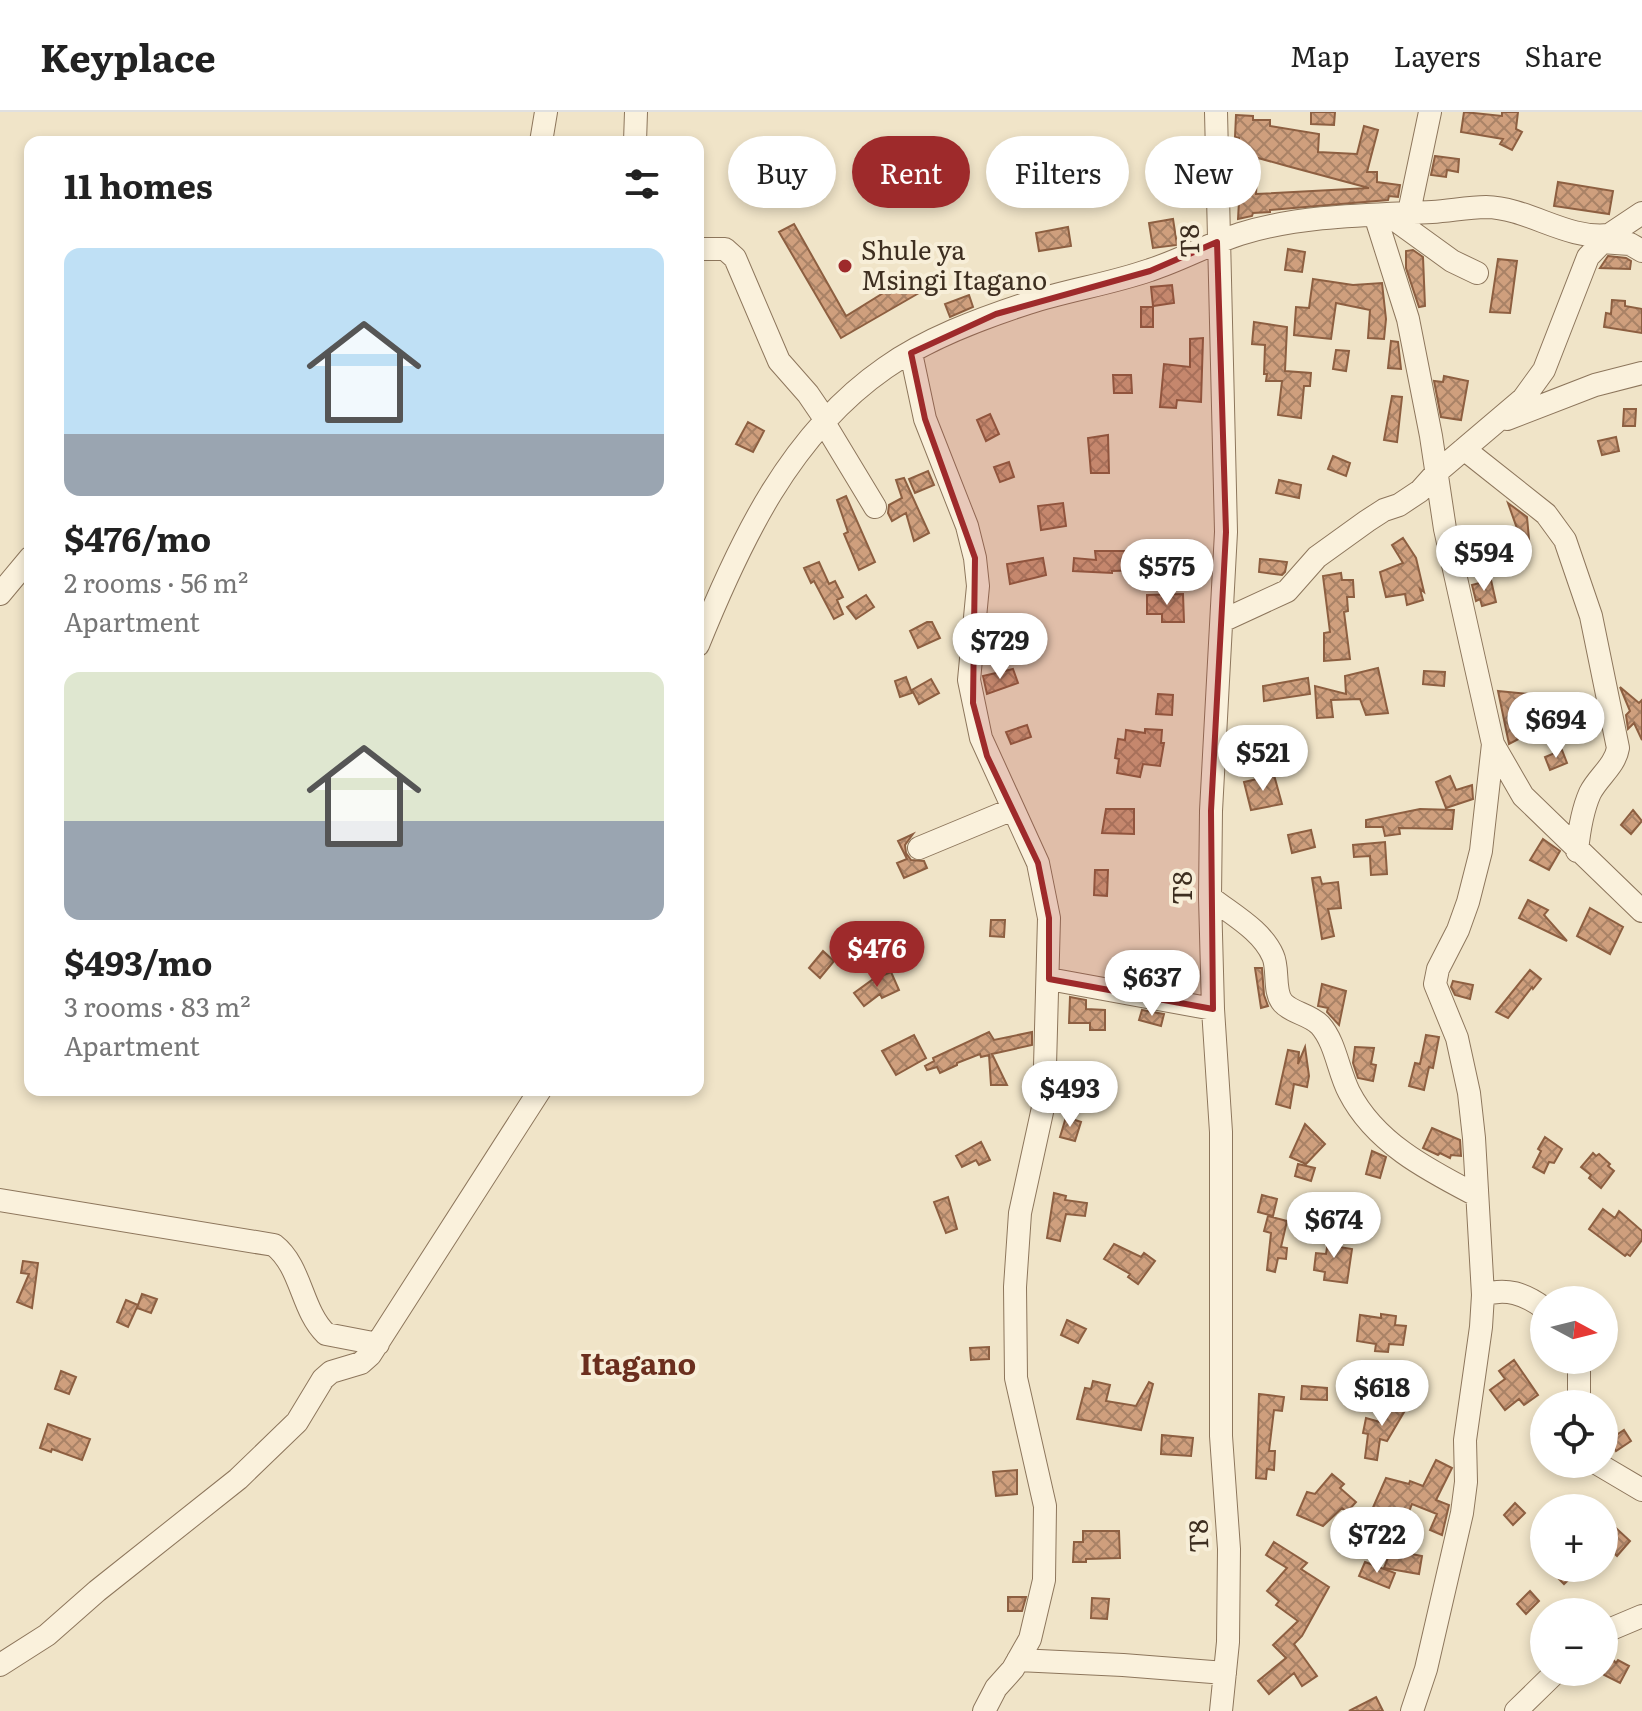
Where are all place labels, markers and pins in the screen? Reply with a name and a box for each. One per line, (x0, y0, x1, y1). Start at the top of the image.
place label: Shule ya Msingi Itagano (861, 229, 1047, 298)
marker: Shule ya Msingi Itagano (836, 257, 854, 275)
pin: $594 (1437, 525, 1531, 593)
pin: $575 (1120, 539, 1214, 607)
pin: $729 (953, 613, 1047, 681)
pin: $694 (1509, 692, 1603, 760)
pin: $521 (1216, 725, 1310, 793)
pin: $476 (830, 921, 924, 989)
pin: $637 (1105, 950, 1199, 1018)
pin: $493 (1023, 1061, 1117, 1129)
pin: $674 (1287, 1192, 1381, 1260)
pin: $618 (1335, 1360, 1429, 1428)
pin: $722 (1330, 1507, 1424, 1575)

